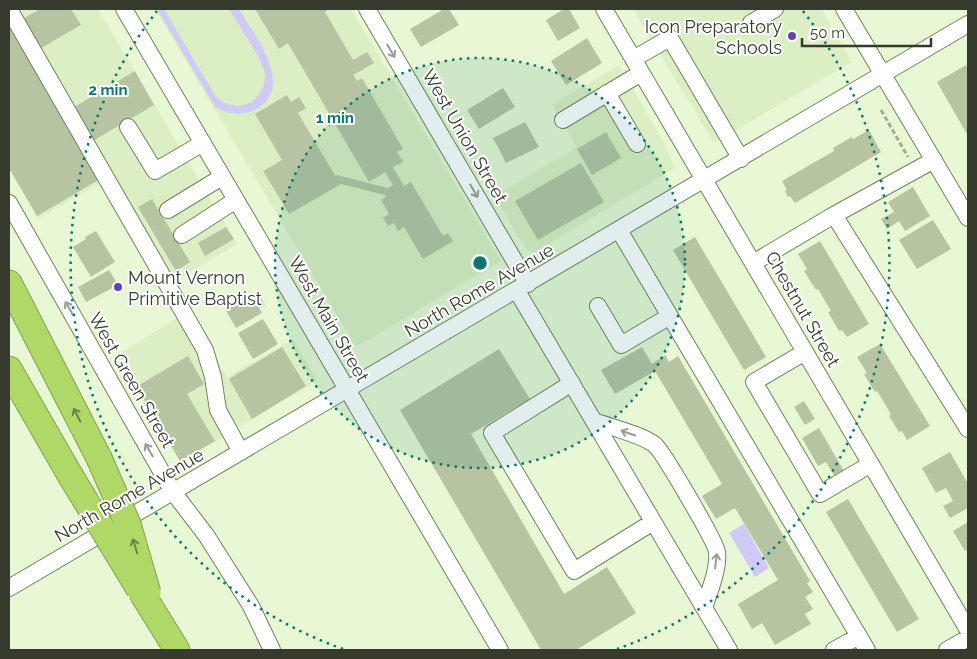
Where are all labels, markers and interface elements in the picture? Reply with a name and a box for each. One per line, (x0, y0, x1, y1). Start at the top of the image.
scale bar (802, 15, 931, 47)
place label: Icon Preparatory Schools (645, 16, 782, 58)
text: 50 m (810, 24, 845, 42)
marker: Icon Preparatory Schools (786, 30, 798, 42)
one-way arrow (387, 43, 397, 57)
street label: West Union Street (418, 65, 512, 207)
text: 2 min (89, 81, 127, 99)
text: 1 min (316, 109, 354, 127)
one-way arrow (469, 183, 479, 198)
street label: North Rome Avenue (401, 239, 558, 341)
street label: Chestnut Street (761, 248, 845, 370)
street label: West Main Street (284, 252, 374, 386)
centre of rings (471, 254, 489, 272)
place label: Mount Vernon Primitive Baptist (128, 267, 262, 309)
marker: Mount Vernon Primitive Baptist (112, 281, 124, 293)
one-way arrow (63, 302, 73, 316)
street label: West Green Street (85, 309, 179, 451)
one-way arrow (72, 407, 82, 422)
one-way arrow (621, 428, 636, 437)
one-way arrow (144, 442, 154, 457)
street label: North Rome Avenue (51, 444, 208, 546)
one-way arrow (130, 538, 139, 554)
one-way arrow (711, 553, 721, 569)

